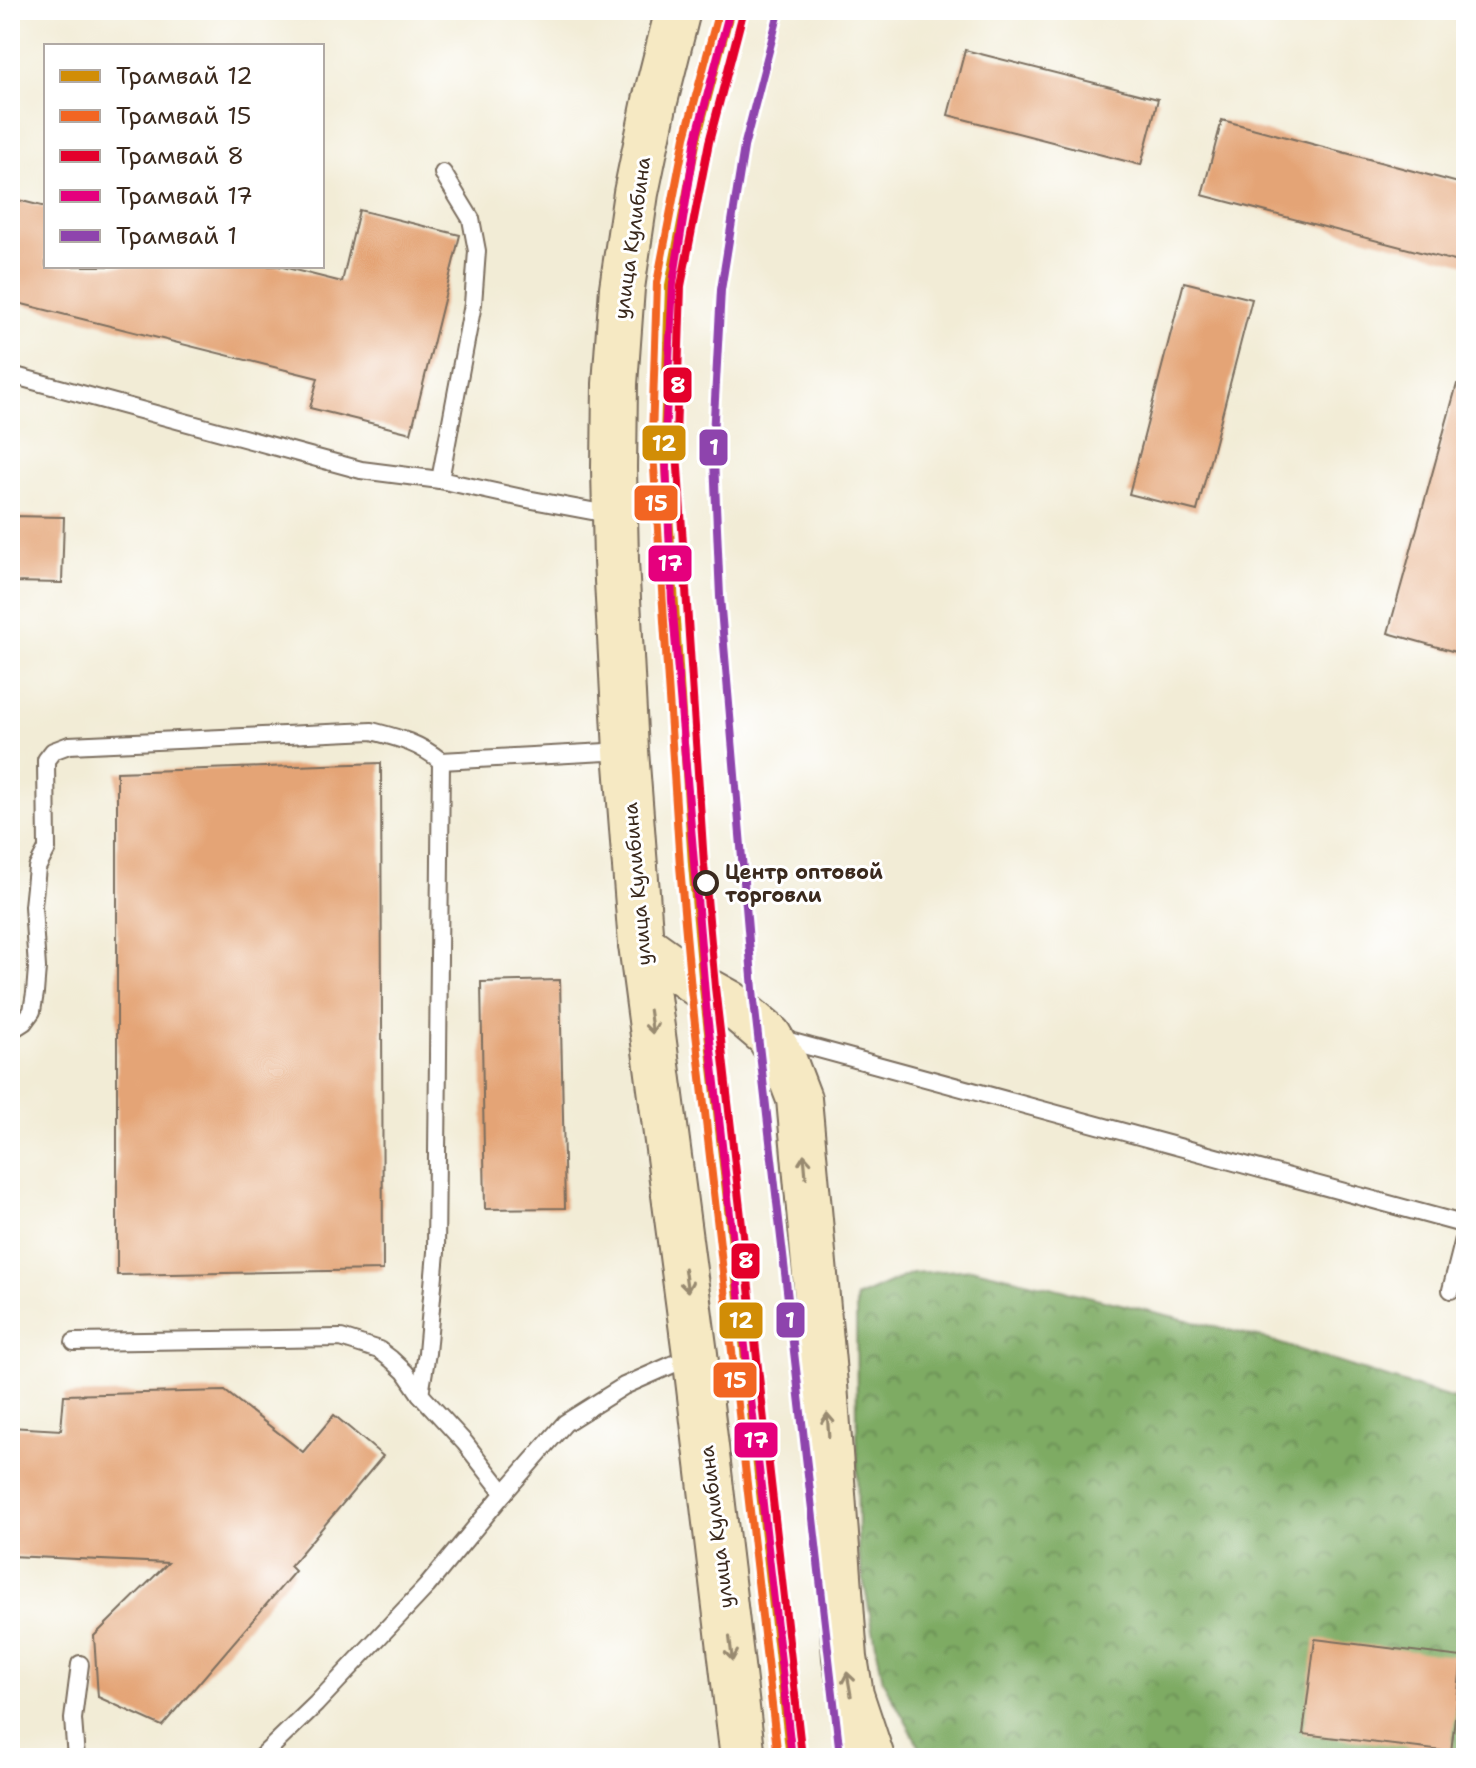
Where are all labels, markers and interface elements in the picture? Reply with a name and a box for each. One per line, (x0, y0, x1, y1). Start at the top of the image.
legend (44, 44, 324, 268)
text: Трамвай 12 (116, 60, 253, 92)
text: Трамвай 15 (116, 100, 251, 132)
text: Трамвай 8 (116, 140, 244, 172)
street label: улица Кулибина (608, 155, 656, 321)
text: Трамвай 17 (116, 180, 253, 212)
text: Трамвай 1 (116, 220, 237, 252)
line badge: 8 (662, 366, 693, 404)
text: 8 (670, 371, 686, 400)
line badge: 12 (641, 424, 687, 462)
line badge: 1 (698, 428, 729, 467)
text: 12 (652, 429, 676, 458)
text: 1 (709, 433, 719, 462)
line badge: 15 (633, 484, 679, 522)
text: 15 (644, 489, 668, 518)
line badge: 17 (647, 544, 693, 583)
text: 17 (657, 549, 683, 578)
street label: улица Кулибина (617, 801, 657, 967)
place label: Центр оптовой торговли (725, 859, 883, 908)
marker: Центр оптовой торговли (694, 871, 718, 895)
one-way arrow (644, 1008, 659, 1035)
one-way arrow (797, 1153, 812, 1180)
line badge: 8 (730, 1242, 761, 1280)
text: 8 (738, 1246, 754, 1275)
one-way arrow (678, 1266, 693, 1292)
line badge: 12 (718, 1301, 764, 1340)
line badge: 1 (775, 1301, 806, 1339)
text: 12 (729, 1306, 753, 1335)
text: 1 (785, 1306, 795, 1335)
line badge: 15 (712, 1361, 758, 1399)
text: 15 (723, 1366, 747, 1395)
one-way arrow (820, 1412, 835, 1439)
line badge: 17 (733, 1421, 779, 1459)
text: 17 (743, 1426, 769, 1455)
street label: улица Кулибина (693, 1444, 739, 1610)
one-way arrow (724, 1636, 739, 1661)
one-way arrow (841, 1671, 856, 1697)

